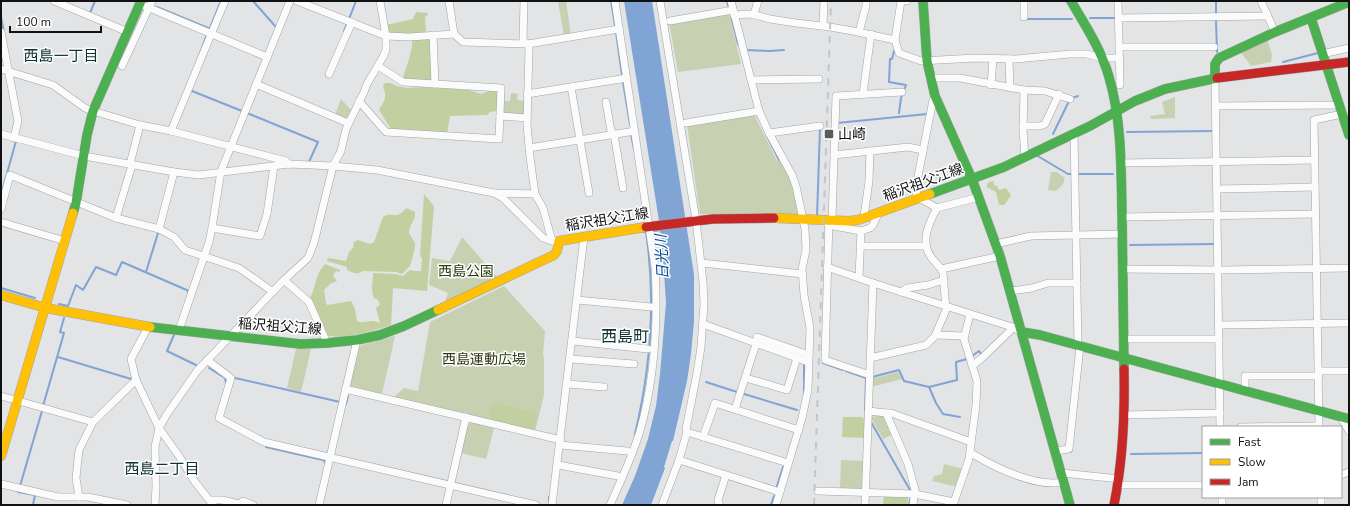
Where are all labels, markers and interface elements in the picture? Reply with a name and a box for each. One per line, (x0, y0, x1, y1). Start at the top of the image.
scale bar (10, 8, 101, 34)
text: 100 m (16, 14, 51, 30)
district label: 西島一丁目 (23, 46, 99, 66)
place label: 山崎 (838, 125, 866, 144)
marker: 山崎 (823, 128, 835, 140)
street label: 稲沢祖父江線 (880, 159, 966, 206)
street label: 稲沢祖父江線 (564, 204, 650, 235)
water label: 日光川 (651, 232, 673, 280)
park label: 西島公園 (438, 262, 494, 281)
street label: 稲沢祖父江線 (237, 314, 323, 339)
district label: 西島町 (601, 326, 649, 348)
park label: 西島運動広場 (442, 350, 526, 369)
legend (1202, 426, 1342, 498)
text: Fast (1238, 434, 1261, 450)
text: Slow (1238, 454, 1266, 470)
district label: 西島二丁目 (124, 459, 200, 479)
text: Jam (1237, 474, 1259, 490)

